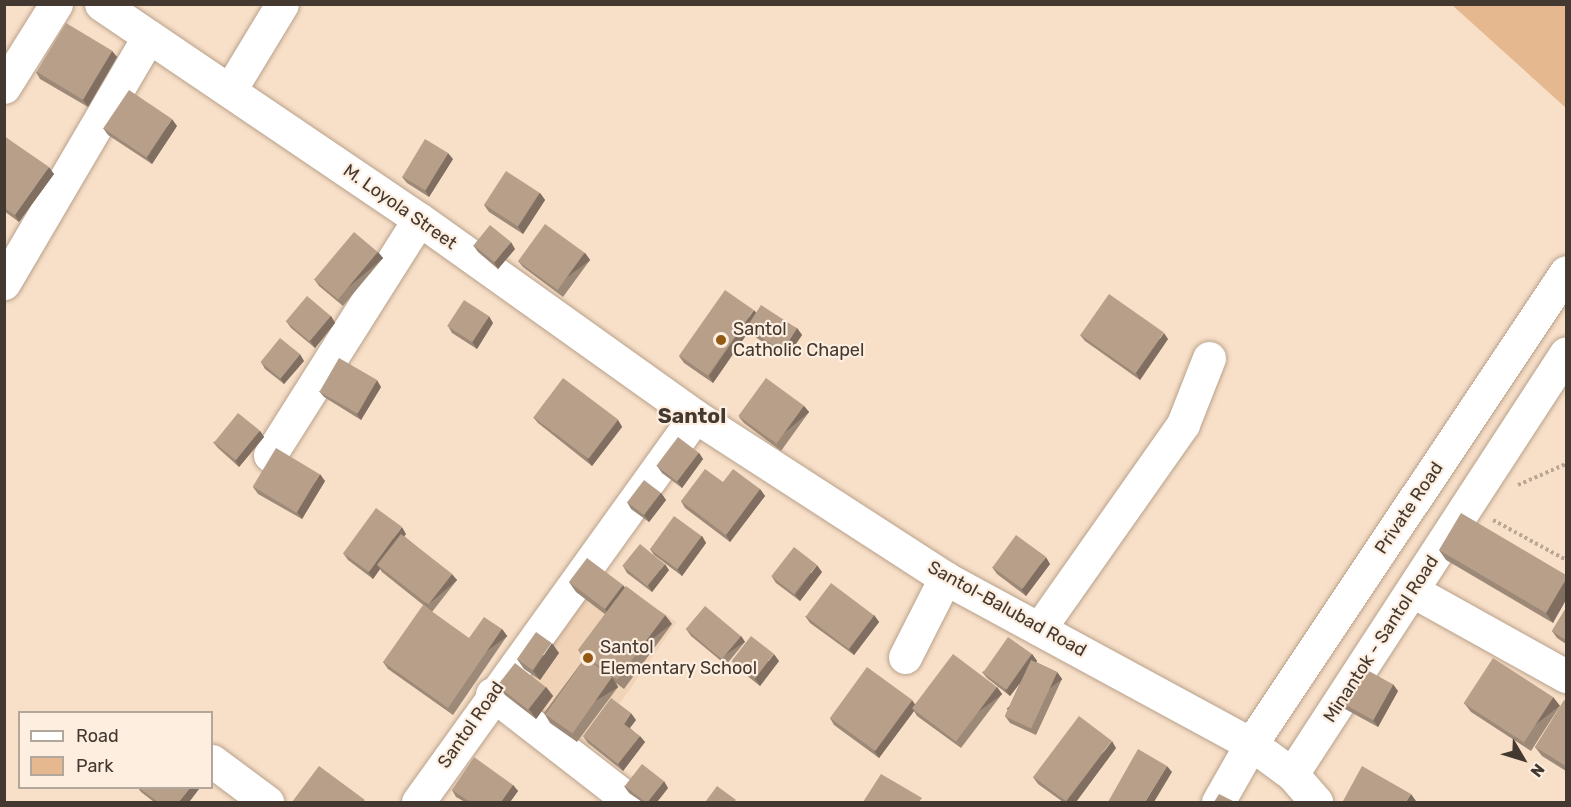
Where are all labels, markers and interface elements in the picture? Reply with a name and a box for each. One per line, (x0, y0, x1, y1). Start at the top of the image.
street label: M. Loyola Street (339, 160, 461, 254)
place label: Santol Catholic Chapel (733, 319, 864, 362)
marker: Santol Catholic Chapel (714, 333, 728, 347)
district label: Santol (658, 403, 726, 429)
street label: Private Road (1370, 458, 1448, 558)
street label: Minantok - Santol Road (1319, 551, 1443, 727)
street label: Santol-Balubad Road (924, 556, 1090, 662)
place label: Santol Elementary School (600, 637, 758, 680)
marker: Santol Elementary School (581, 651, 595, 665)
street label: Santol Road (433, 678, 509, 772)
legend (18, 711, 213, 789)
text: Road (76, 725, 119, 747)
north arrow (1493, 729, 1553, 789)
text: Park (76, 755, 113, 777)
text: N (1527, 760, 1549, 781)

